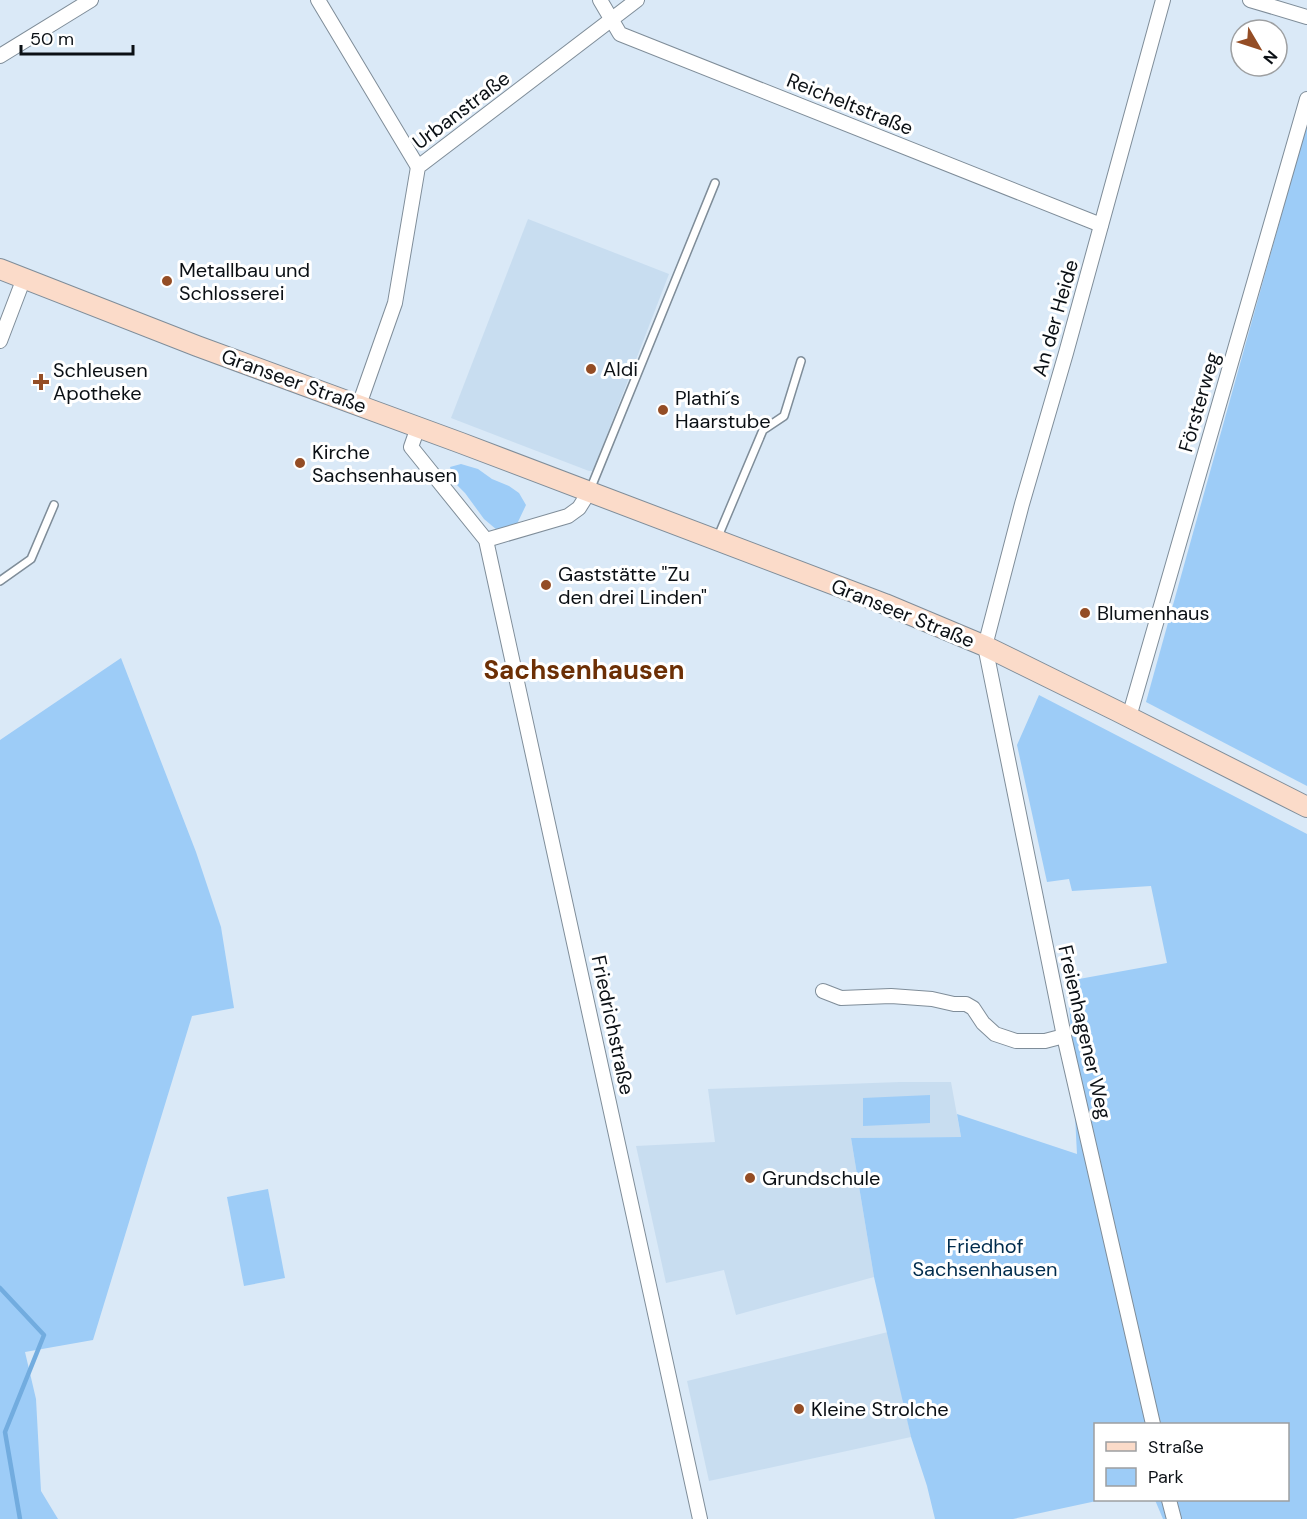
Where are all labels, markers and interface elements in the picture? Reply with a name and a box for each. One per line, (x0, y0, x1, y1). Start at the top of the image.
scale bar (21, 18, 134, 56)
north arrow (1229, 18, 1289, 78)
text: 50 m (30, 27, 74, 51)
text: N (1258, 46, 1282, 68)
street label: Urbanstraße (407, 65, 515, 155)
street label: Reicheltstraße (783, 67, 917, 141)
place label: Metallbau und Schlosserei (179, 257, 310, 306)
street label: An der Heide (1026, 257, 1084, 379)
marker: Metallbau und Schlosserei (160, 274, 174, 288)
street label: Granseer Straße (218, 343, 370, 419)
street label: Försterweg (1172, 349, 1226, 455)
place label: Aldi (603, 356, 638, 382)
place label: Schleusen Apotheke (53, 357, 148, 406)
marker: Aldi (584, 362, 598, 376)
marker: Schleusen Apotheke (34, 375, 48, 389)
place label: Plathi´s Haarstube (675, 385, 771, 434)
marker: Plathi´s Haarstube (656, 403, 670, 417)
place label: Kirche Sachsenhausen (312, 439, 457, 488)
marker: Kirche Sachsenhausen (293, 456, 307, 470)
place label: Gaststätte "Zu den drei Linden" (558, 561, 707, 610)
street label: Granseer Straße (827, 572, 979, 654)
marker: Gaststätte "Zu den drei Linden" (539, 578, 553, 592)
place label: Blumenhaus (1097, 600, 1210, 626)
marker: Blumenhaus (1078, 606, 1092, 620)
district label: Sachsenhausen (483, 653, 685, 687)
street label: Freienhagener Weg (1052, 943, 1118, 1121)
street label: Friedrichstraße (586, 953, 640, 1097)
place label: Grundschule (762, 1165, 880, 1191)
marker: Grundschule (743, 1171, 757, 1185)
park label: Friedhof Sachsenhausen (912, 1233, 1058, 1282)
place label: Kleine Strolche (811, 1396, 949, 1422)
marker: Kleine Strolche (792, 1402, 806, 1416)
legend (1094, 1423, 1289, 1501)
text: Straße (1148, 1435, 1204, 1459)
text: Park (1148, 1465, 1184, 1489)

